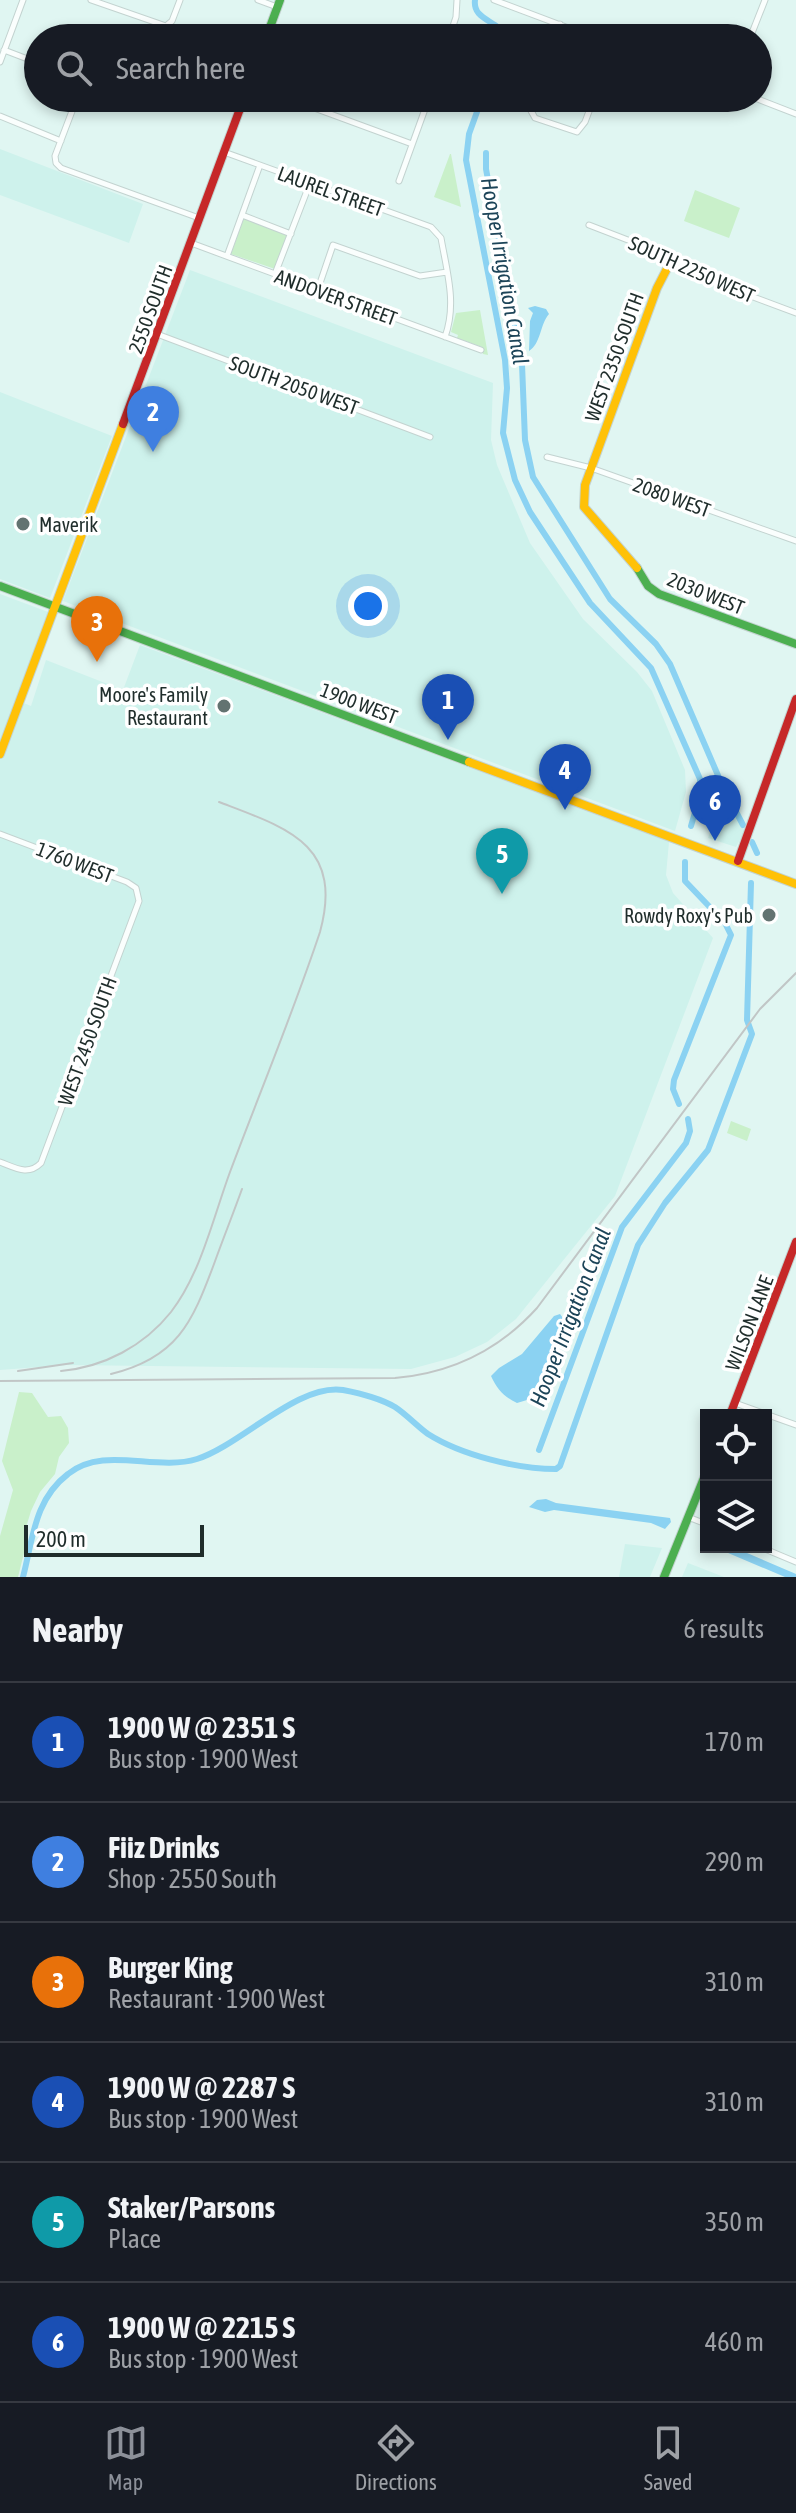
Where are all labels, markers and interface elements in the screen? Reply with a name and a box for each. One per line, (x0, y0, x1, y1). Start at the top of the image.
search box (24, 24, 772, 112)
icon: search (52, 46, 96, 90)
text: Search here (116, 51, 245, 85)
street label: LAUREL STREET (275, 161, 387, 221)
water label: Hooper Irrigation Canal (476, 175, 534, 367)
street label: SOUTH 2250 WEST (625, 231, 759, 307)
street label: 2550 SOUTH (123, 262, 177, 356)
street label: ANDOVER STREET (272, 264, 400, 330)
street label: WEST 2350 SOUTH (580, 289, 648, 425)
street label: SOUTH 2050 WEST (226, 351, 362, 419)
pin: 2 (127, 386, 179, 452)
street label: 2080 WEST (630, 472, 714, 522)
place label: Maverik (39, 513, 98, 536)
marker: Maverik (14, 515, 32, 533)
street label: 2030 WEST (664, 567, 748, 619)
your location (348, 586, 388, 626)
pin: 3 (71, 596, 123, 662)
pin: 1 (422, 674, 474, 740)
street label: 1900 WEST (317, 678, 401, 728)
place label: Moore's Family Restaurant (99, 683, 208, 729)
marker: Moore's Family Restaurant (215, 697, 233, 715)
pin: 4 (539, 744, 591, 810)
pin: 6 (689, 775, 741, 841)
pin: 5 (476, 828, 528, 894)
street label: 1760 WEST (33, 837, 117, 887)
place label: Rowdy Roxy's Pub (624, 904, 753, 927)
marker: Rowdy Roxy's Pub (760, 906, 778, 924)
street label: WEST 2450 SOUTH (53, 973, 121, 1109)
water label: Hooper Irrigation Canal (524, 1224, 616, 1410)
street label: WILSON LANE (720, 1272, 778, 1374)
map controls (700, 1409, 772, 1553)
button: locate (700, 1409, 772, 1481)
button: layers (700, 1481, 772, 1553)
scale bar (24, 1521, 204, 1557)
text: 200 m (36, 1526, 86, 1552)
text: Nearby (32, 1610, 123, 1649)
text: 6 results (683, 1614, 764, 1644)
text: 1900 W @ 2351 S (108, 1710, 295, 1744)
text: 1 (52, 1727, 64, 1757)
text: 170 m (705, 1727, 764, 1757)
text: Bus stop · 1900 West (108, 1744, 298, 1774)
text: Fiiz Drinks (108, 1830, 220, 1864)
text: 2 (52, 1847, 64, 1877)
text: 290 m (705, 1847, 764, 1877)
text: Shop · 2550 South (108, 1864, 277, 1894)
text: Burger King (108, 1950, 233, 1984)
text: 3 (52, 1967, 64, 1997)
text: 310 m (705, 1967, 764, 1997)
text: Restaurant · 1900 West (108, 1984, 325, 2014)
text: 1900 W @ 2287 S (108, 2070, 295, 2104)
text: 4 (52, 2087, 64, 2117)
text: 310 m (705, 2087, 764, 2117)
text: Bus stop · 1900 West (108, 2104, 298, 2134)
text: Staker/Parsons (108, 2190, 275, 2224)
text: 5 (52, 2207, 64, 2237)
text: 350 m (705, 2207, 764, 2237)
text: Place (108, 2224, 161, 2254)
text: 1900 W @ 2215 S (108, 2310, 295, 2344)
text: 6 (52, 2327, 64, 2357)
text: 460 m (705, 2327, 764, 2357)
text: Bus stop · 1900 West (108, 2344, 298, 2374)
tab: Map (104, 2421, 148, 2495)
tab: Directions (355, 2421, 437, 2495)
tab: Saved (644, 2421, 692, 2495)

